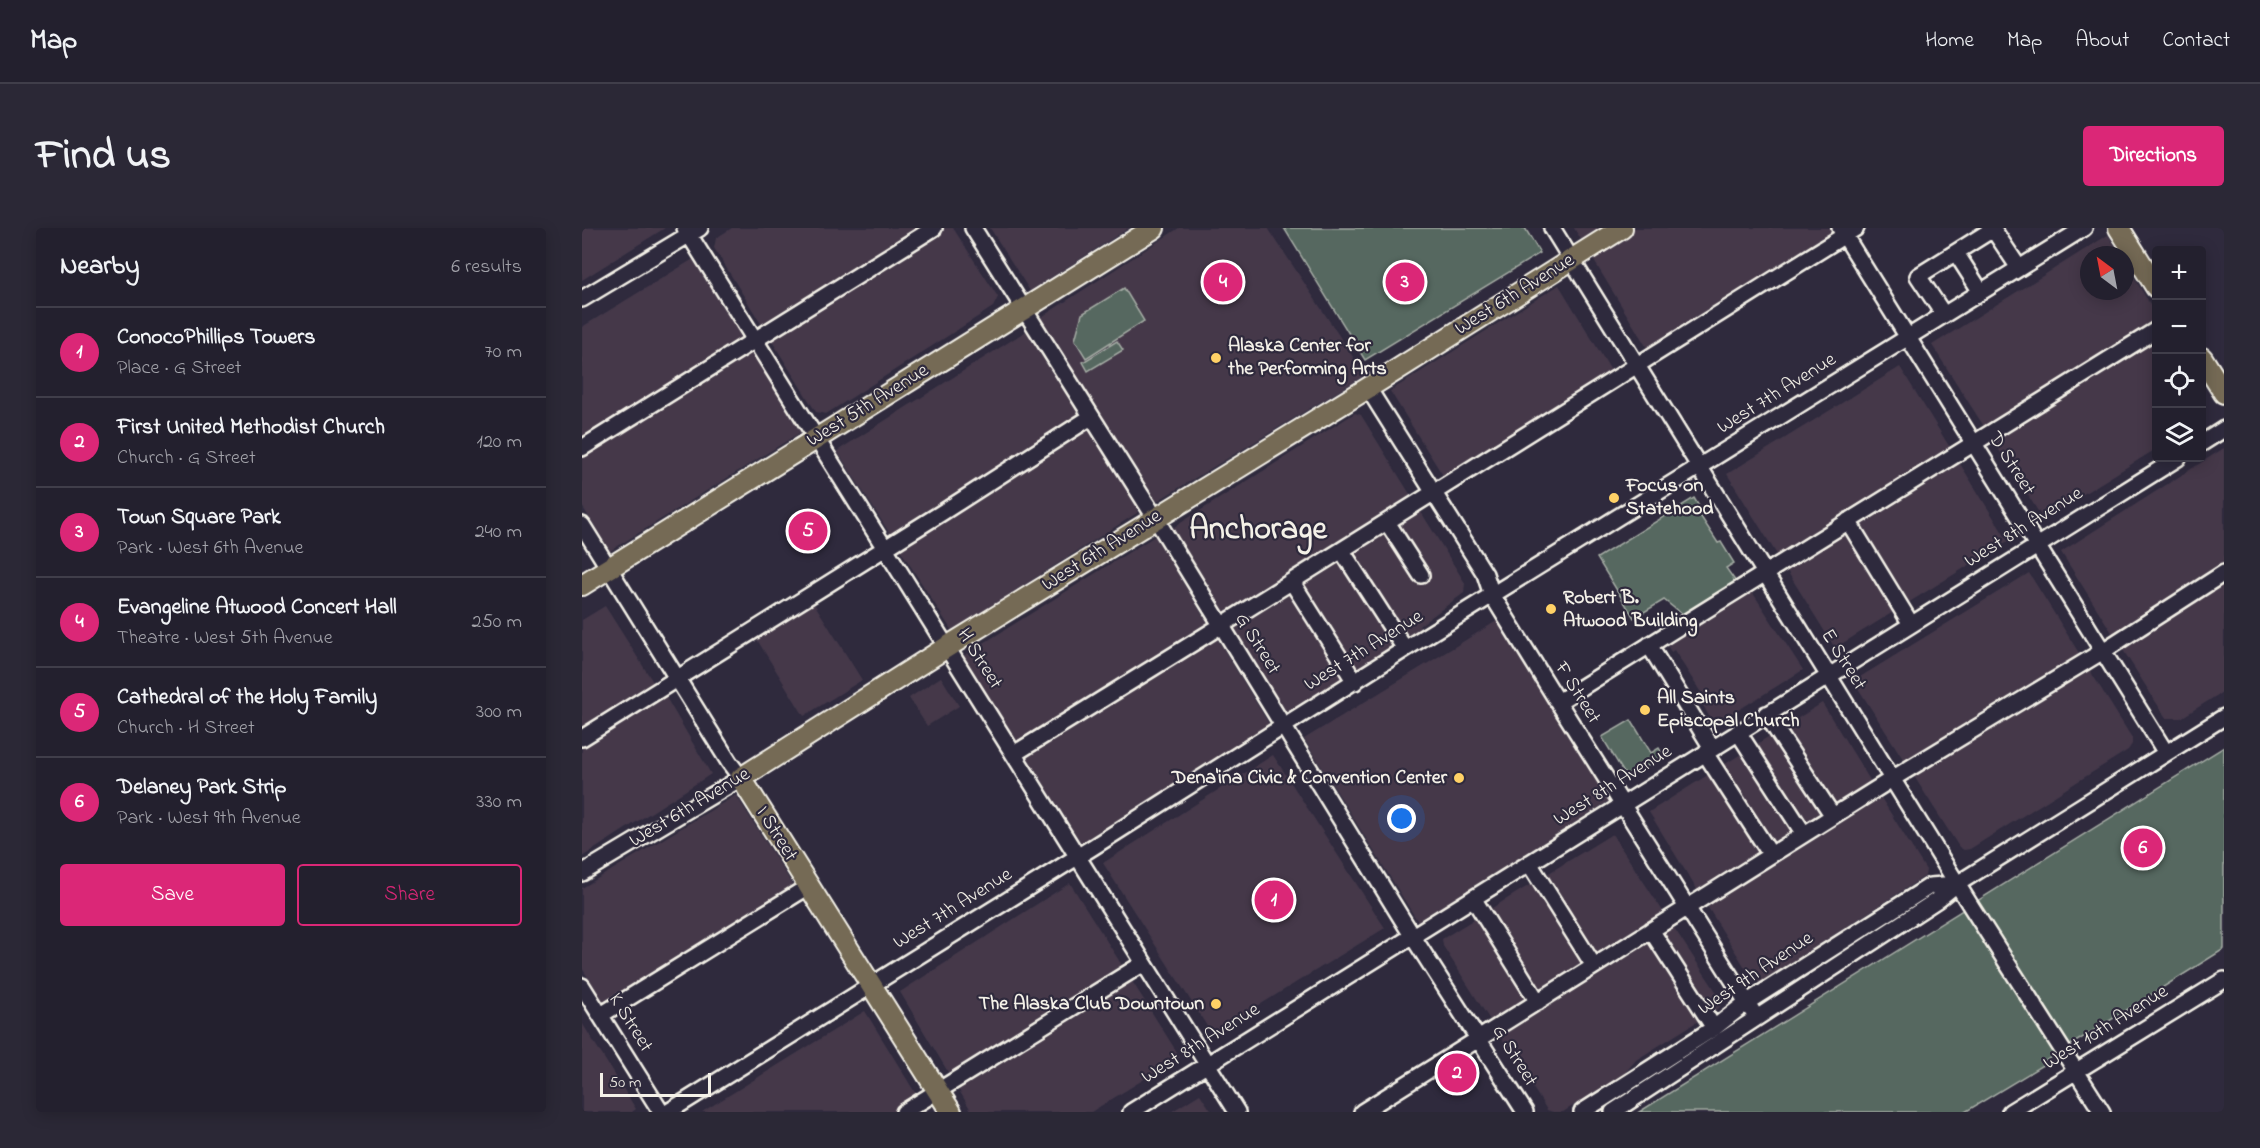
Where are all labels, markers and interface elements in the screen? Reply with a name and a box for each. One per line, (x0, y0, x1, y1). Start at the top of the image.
text: Map (30, 21, 77, 62)
text: Home (1925, 26, 1974, 56)
text: Map (2007, 26, 2042, 56)
text: About (2075, 26, 2129, 56)
text: Contact (2162, 26, 2230, 56)
text: Find us (36, 126, 171, 187)
button: Directions (2083, 126, 2224, 186)
north arrow (2080, 246, 2134, 300)
map controls (2152, 246, 2206, 462)
button: + (2152, 246, 2206, 300)
street label: West 6th Avenue (1450, 247, 1580, 343)
text: Nearby (60, 248, 139, 286)
text: 6 results (451, 253, 522, 282)
pin: 4 (1204, 260, 1242, 304)
pin: 3 (1386, 260, 1424, 304)
button: − (2152, 300, 2206, 354)
text: ConocoPhillips Towers (117, 322, 315, 354)
place label: Alaska Center for the Performing Arts (1227, 332, 1387, 385)
text: 1 (76, 338, 83, 367)
text: 70 m (485, 338, 522, 367)
street label: West 7th Avenue (1712, 346, 1842, 442)
marker: Alaska Center for the Performing Arts (1209, 351, 1223, 365)
text: Place · G Street (117, 354, 242, 383)
button: locate (2152, 354, 2206, 408)
street label: West 5th Avenue (801, 357, 935, 455)
button: layers (2152, 408, 2206, 462)
text: First United Methodist Church (117, 412, 385, 444)
street label: D Street (1980, 426, 2042, 502)
text: 2 (75, 428, 84, 457)
text: 120 m (477, 428, 522, 457)
text: Church · G Street (117, 444, 256, 473)
place label: Focus on Statehood (1625, 472, 1714, 524)
street label: West 8th Avenue (1959, 480, 2089, 576)
marker: Focus on Statehood (1607, 491, 1621, 505)
text: Town Square Park (117, 502, 281, 534)
street label: West 6th Avenue (1037, 503, 1167, 599)
district label: Anchorage (1189, 507, 1328, 555)
pin: 5 (788, 508, 828, 554)
text: 3 (75, 518, 84, 547)
text: 240 m (475, 518, 522, 547)
text: Park · West 6th Avenue (117, 534, 304, 563)
place label: Robert B. Atwood Building (1563, 584, 1698, 637)
text: Evangeline Atwood Concert Hall (117, 592, 397, 624)
marker: Robert B. Atwood Building (1544, 602, 1558, 616)
street label: West 7th Avenue (1299, 603, 1429, 699)
text: 4 (75, 608, 84, 637)
text: 250 m (471, 608, 522, 637)
street label: G Street (1227, 608, 1287, 681)
street label: H Street (949, 623, 1009, 695)
text: Theatre · West 5th Avenue (117, 624, 333, 653)
street label: E Street (1813, 624, 1873, 697)
street label: F Street (1546, 655, 1608, 730)
text: Cathedral of the Holy Family (117, 682, 377, 714)
place label: All Saints Episcopal Church (1657, 684, 1800, 736)
text: 5 (74, 698, 85, 727)
text: 300 m (476, 698, 522, 727)
marker: All Saints Episcopal Church (1638, 703, 1652, 717)
text: Church · H Street (117, 714, 255, 743)
street label: West 8th Avenue (1548, 738, 1678, 834)
street label: West 6th Avenue (624, 760, 756, 855)
place label: Dena'ina Civic & Convention Center (1171, 764, 1448, 793)
marker: Dena'ina Civic & Convention Center (1452, 771, 1466, 785)
text: Delaney Park Strip (117, 772, 287, 804)
text: 6 (75, 788, 84, 817)
text: 330 m (476, 788, 522, 817)
street label: I Street (748, 801, 804, 867)
text: Park · West 9th Avenue (117, 804, 301, 833)
your location (1387, 804, 1416, 833)
pin: 6 (2124, 826, 2162, 870)
street label: West 7th Avenue (888, 861, 1018, 957)
button: Save (60, 864, 285, 926)
button: Share (297, 864, 522, 926)
pin: 1 (1254, 878, 1294, 922)
street label: West 9th Avenue (1693, 925, 1819, 1023)
street label: West 10th Avenue (2038, 978, 2174, 1078)
street label: K Street (600, 988, 660, 1059)
place label: The Alaska Club Downtown (978, 990, 1204, 1019)
street label: West 8th Avenue (1136, 996, 1266, 1092)
marker: The Alaska Club Downtown (1209, 997, 1223, 1011)
street label: G Street (1484, 1020, 1544, 1093)
pin: 2 (1438, 1050, 1476, 1096)
scale bar (600, 1070, 711, 1098)
text: 50 m (609, 1071, 641, 1095)

